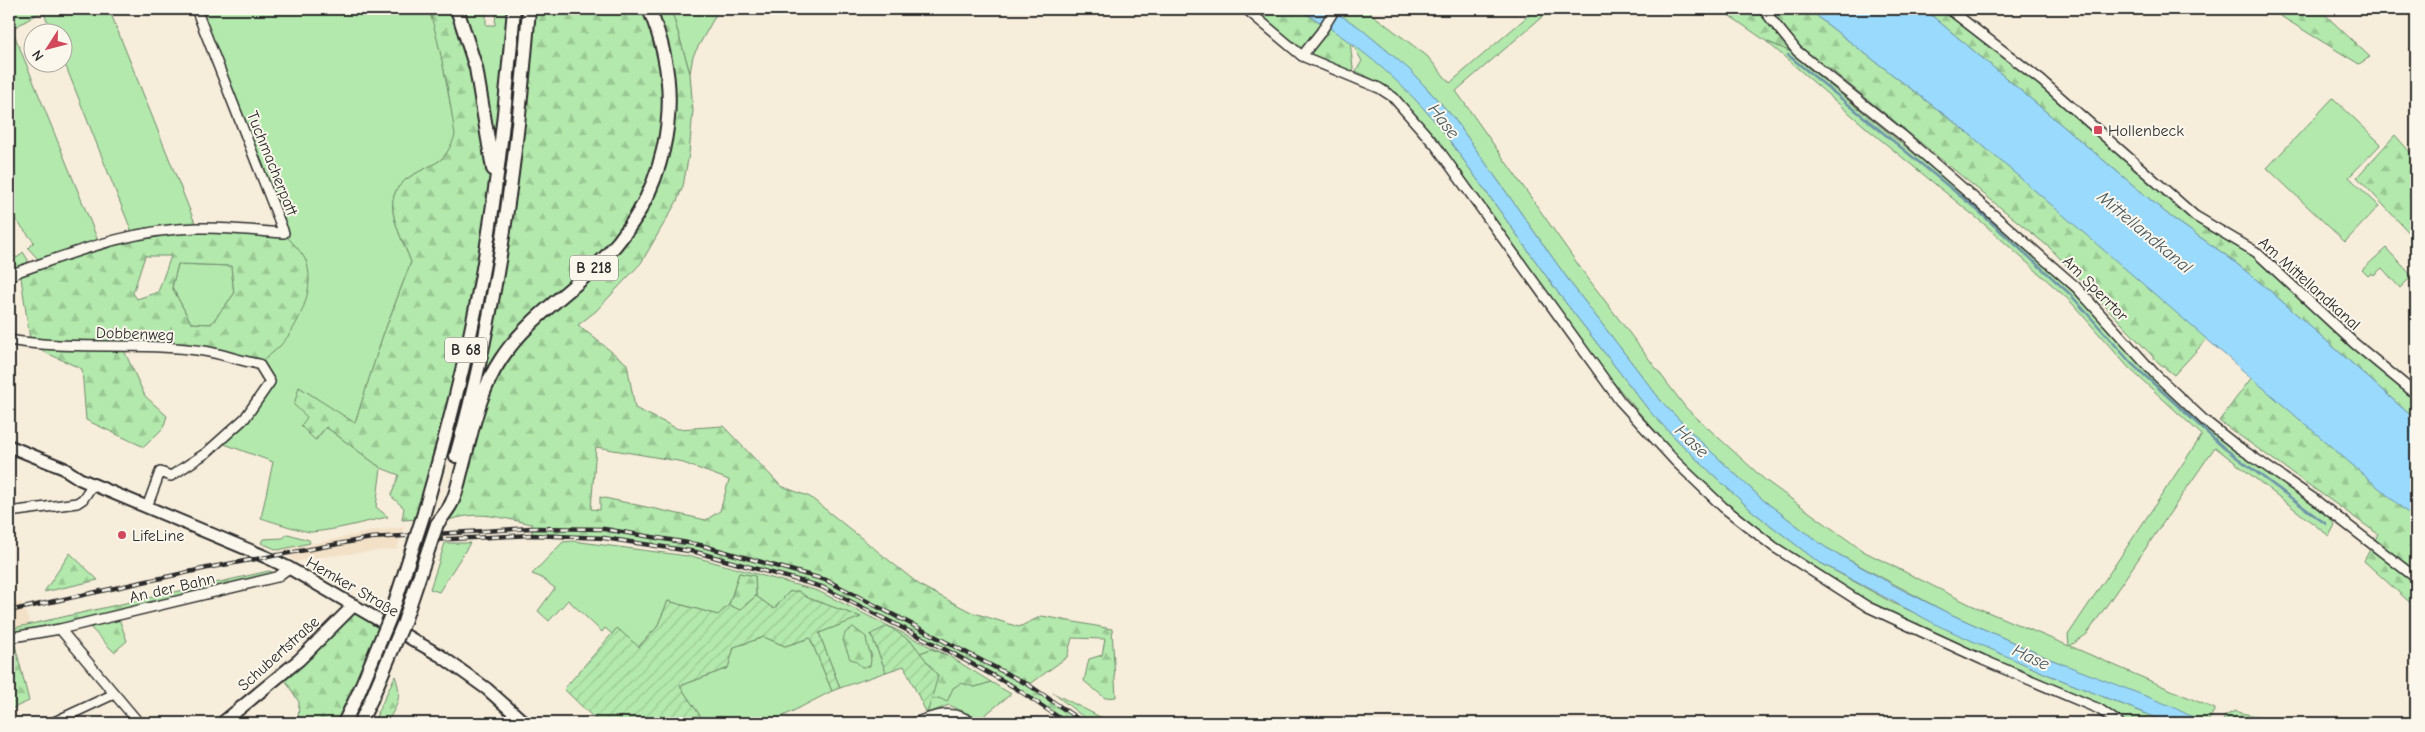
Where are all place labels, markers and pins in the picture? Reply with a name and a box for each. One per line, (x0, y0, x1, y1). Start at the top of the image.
place label: Hollenbeck (2108, 122, 2184, 140)
marker: Hollenbeck (2092, 124, 2104, 136)
place label: LifeLine (132, 527, 184, 545)
marker: LifeLine (116, 529, 128, 541)

